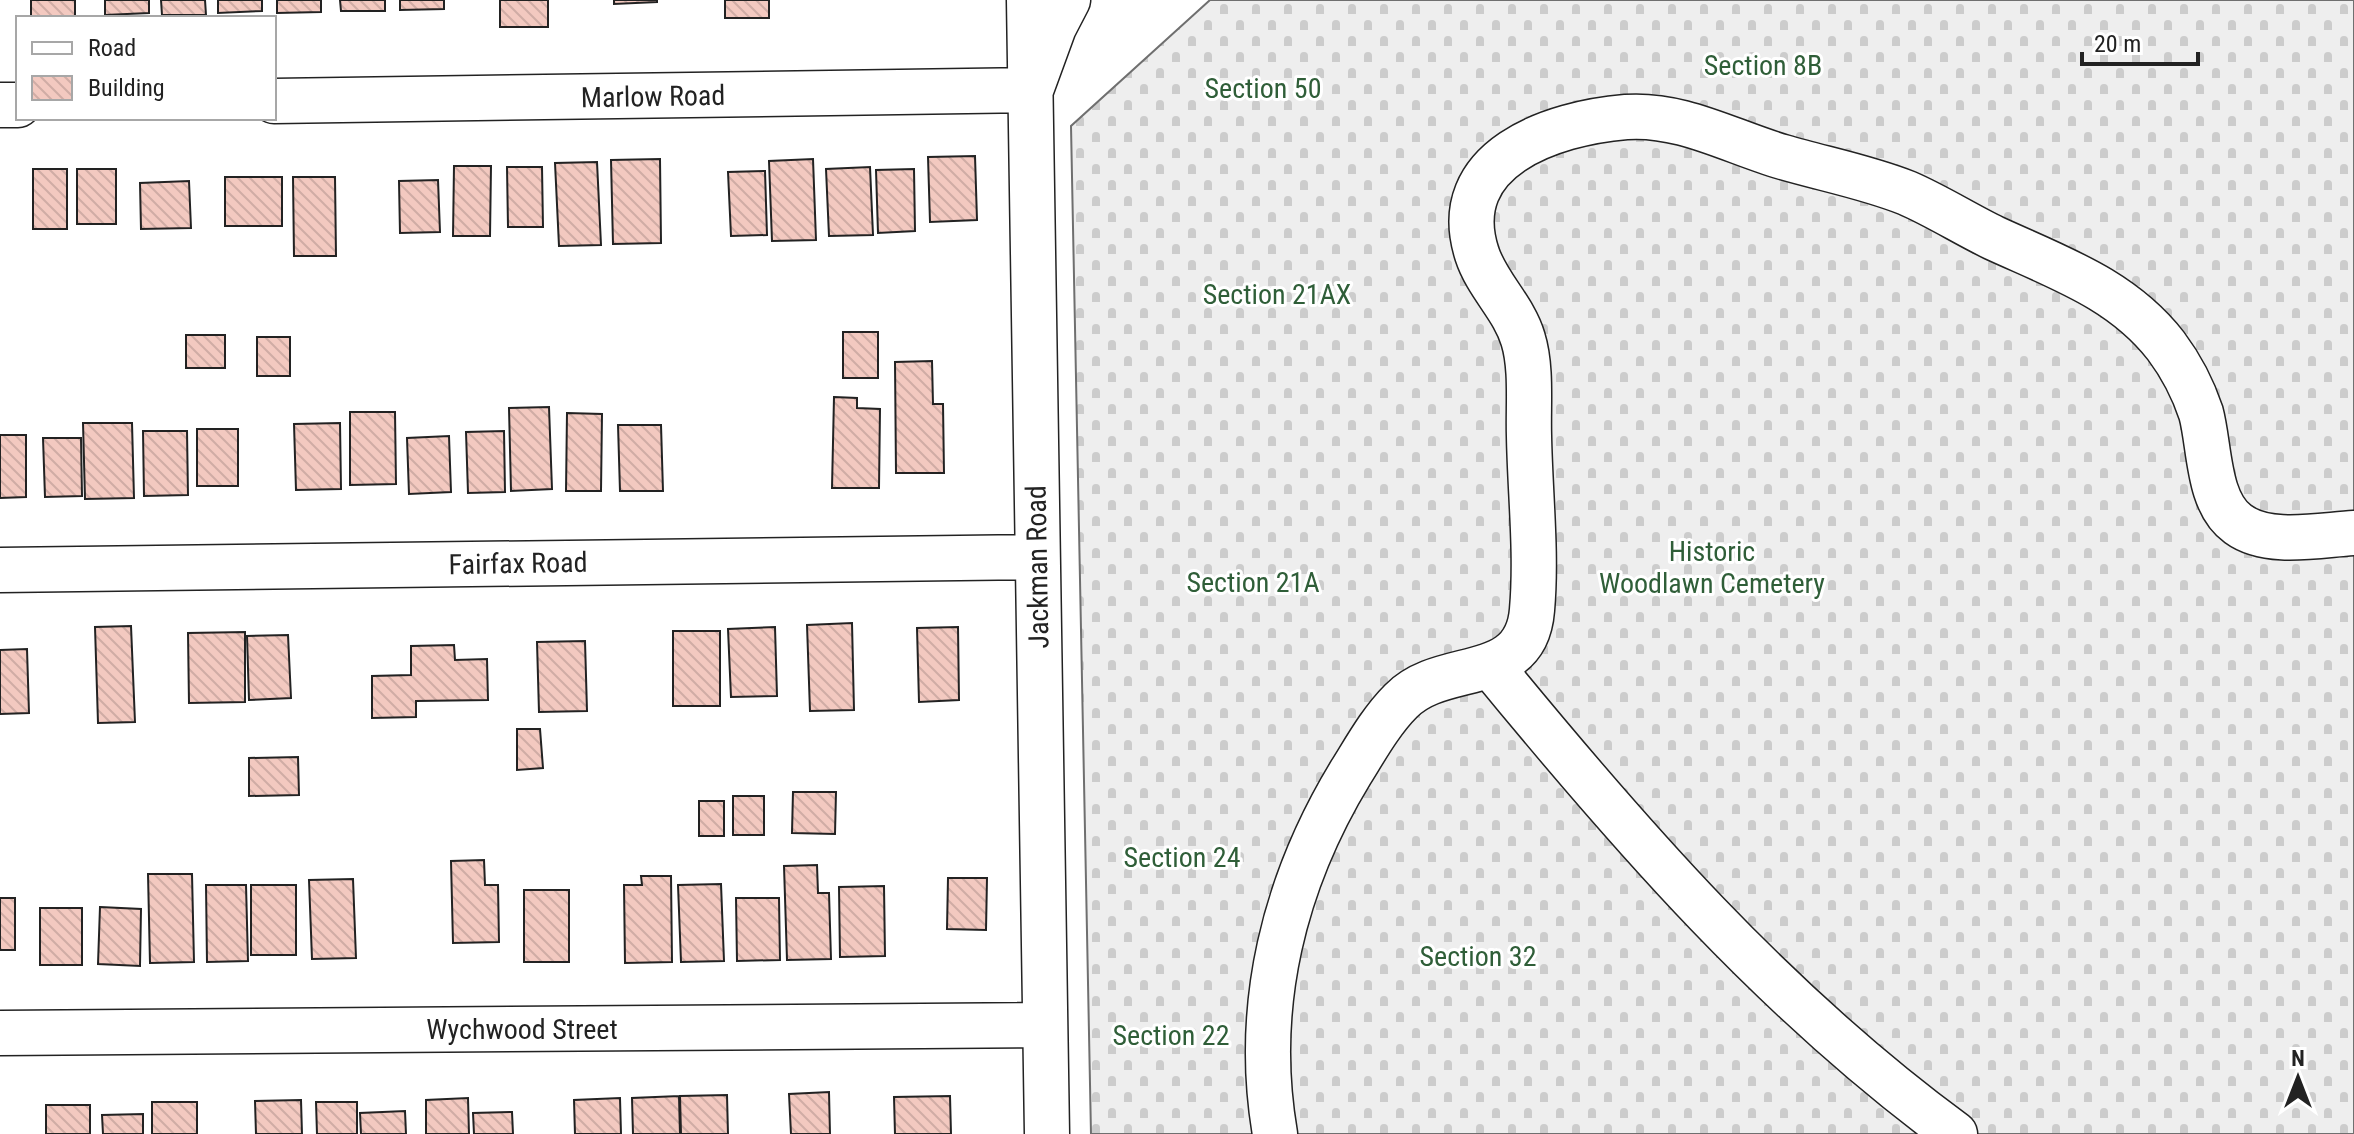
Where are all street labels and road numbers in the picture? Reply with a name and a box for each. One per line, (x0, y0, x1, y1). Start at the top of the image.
street label: Marlow Road (581, 79, 725, 114)
street label: Jackman Road (1020, 485, 1055, 649)
street label: Fairfax Road (448, 546, 588, 581)
street label: Wychwood Street (426, 1013, 618, 1046)

